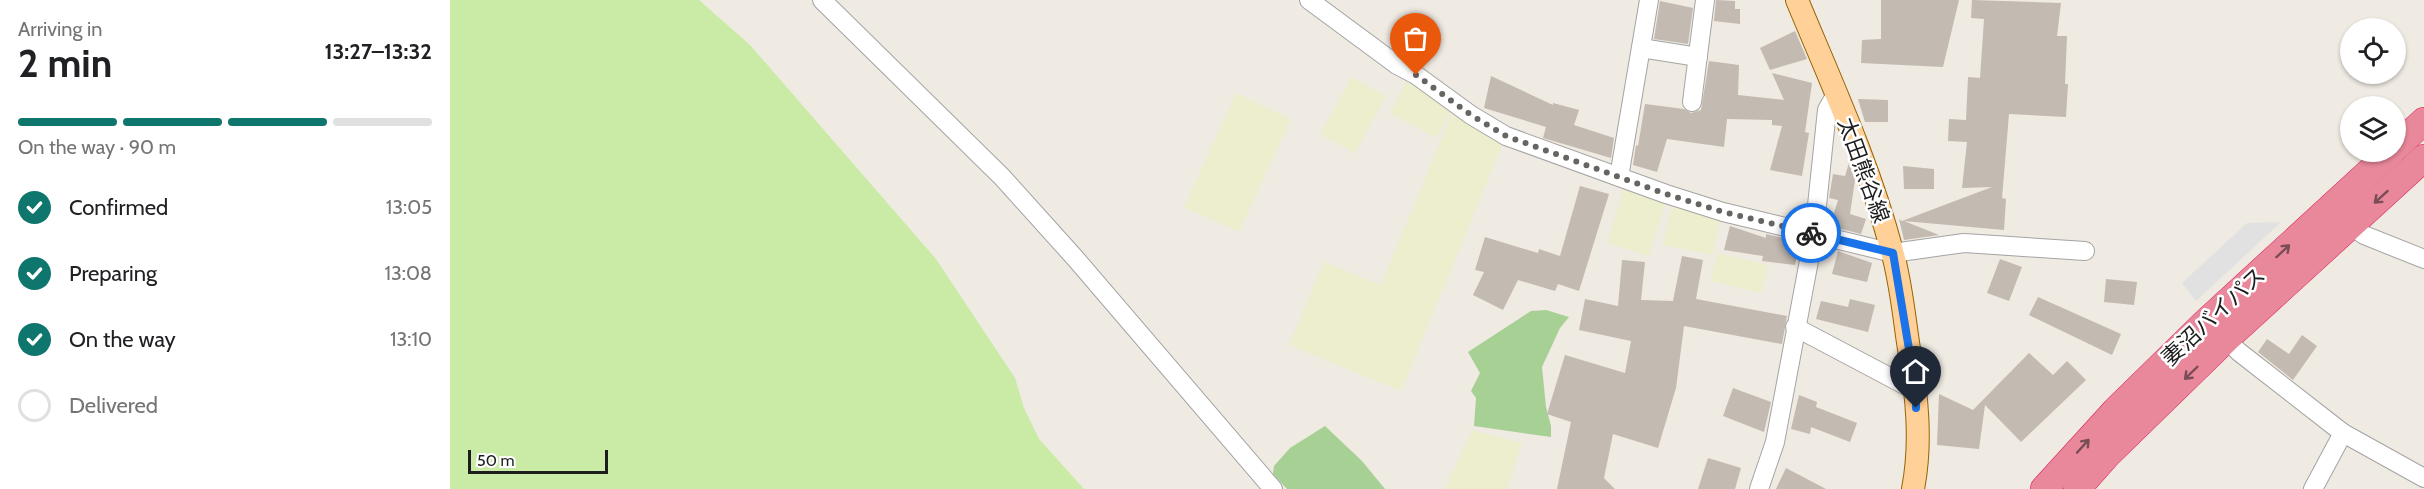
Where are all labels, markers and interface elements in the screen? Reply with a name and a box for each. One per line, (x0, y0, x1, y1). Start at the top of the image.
pin (1390, 13, 1441, 75)
text: Arriving in (18, 17, 102, 41)
map controls (2340, 18, 2406, 162)
button: locate (2340, 18, 2406, 84)
icon: bag (1399, 22, 1432, 55)
text: 13:27–13:32 (324, 38, 432, 65)
text: 2 min (18, 39, 112, 87)
button: layers (2340, 96, 2406, 162)
street label: 太田熊谷線 (1832, 114, 1895, 226)
text: On the way · 90 m (18, 135, 176, 159)
one-way arrow (2373, 190, 2388, 204)
icon: check (18, 191, 51, 224)
text: Confirmed (69, 194, 168, 221)
text: 13:05 (386, 195, 432, 219)
courier (1781, 203, 1841, 263)
icon: bike (1795, 217, 1828, 250)
one-way arrow (2275, 244, 2290, 258)
icon: check (18, 257, 51, 290)
text: Preparing (69, 260, 157, 287)
text: 13:08 (384, 261, 432, 285)
street label: 妻沼バイパス (2156, 262, 2271, 371)
icon: check (18, 323, 51, 356)
text: On the way (69, 326, 176, 353)
text: 13:10 (390, 327, 432, 351)
pin (1890, 346, 1941, 408)
icon: home (1899, 355, 1932, 388)
one-way arrow (2184, 365, 2199, 380)
text: Delivered (69, 392, 158, 419)
one-way arrow (2076, 439, 2090, 454)
scale bar (468, 447, 608, 474)
text: 50 m (477, 451, 514, 470)

